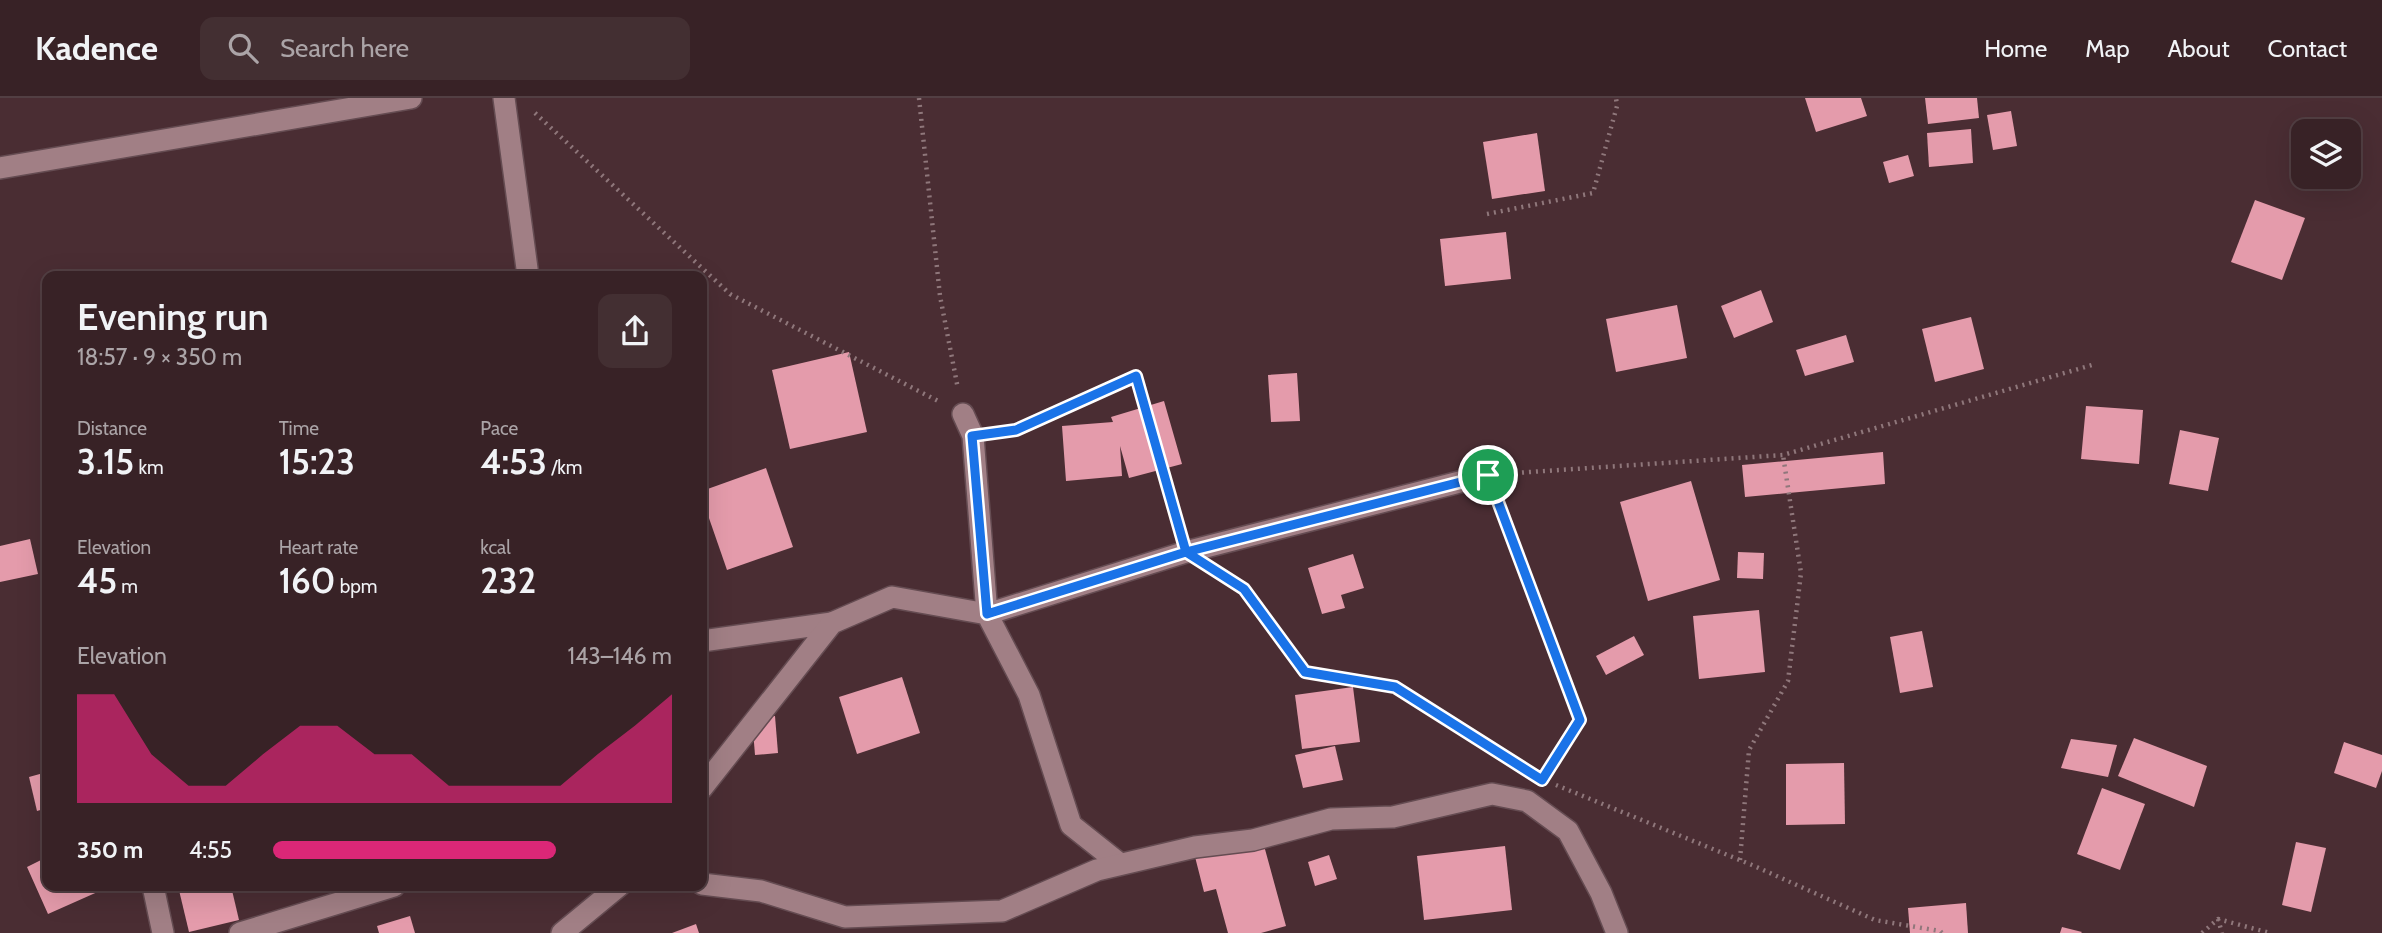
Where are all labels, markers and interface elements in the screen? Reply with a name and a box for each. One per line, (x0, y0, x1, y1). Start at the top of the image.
search box (200, 17, 690, 80)
text: Kadence (35, 28, 158, 68)
icon: search (224, 29, 262, 67)
text: Search here (280, 32, 409, 64)
text: Home (1984, 34, 2047, 63)
text: Map (2085, 34, 2130, 63)
text: About (2168, 34, 2230, 63)
text: Contact (2268, 34, 2347, 63)
map controls (2291, 119, 2361, 189)
button: layers (2291, 119, 2361, 189)
text: Evening run (77, 293, 269, 340)
button: share (598, 294, 672, 368)
text: 18:57 · 9 × 350 m (77, 343, 242, 371)
text: Distance (77, 417, 147, 440)
text: Time (279, 417, 319, 440)
text: Pace (480, 417, 518, 440)
text: 3.15 (77, 440, 134, 483)
text: 15:23 (279, 440, 355, 483)
text: 4:53 (480, 440, 547, 483)
pin (1458, 445, 1518, 505)
text: km (134, 456, 164, 479)
text: /km (547, 456, 582, 479)
icon: arrive (1469, 456, 1507, 494)
text: Elevation (77, 536, 151, 559)
text: Heart rate (279, 536, 358, 559)
text: kcal (480, 536, 511, 559)
text: 45 (77, 559, 117, 602)
text: 160 (279, 559, 335, 602)
text: 232 (480, 559, 536, 602)
text: m (117, 575, 138, 598)
text: bpm (335, 575, 377, 598)
text: Elevation (77, 642, 167, 670)
text: 143–146 m (567, 642, 672, 670)
text: 350 m (77, 836, 143, 864)
text: 4:55 (189, 836, 232, 864)

